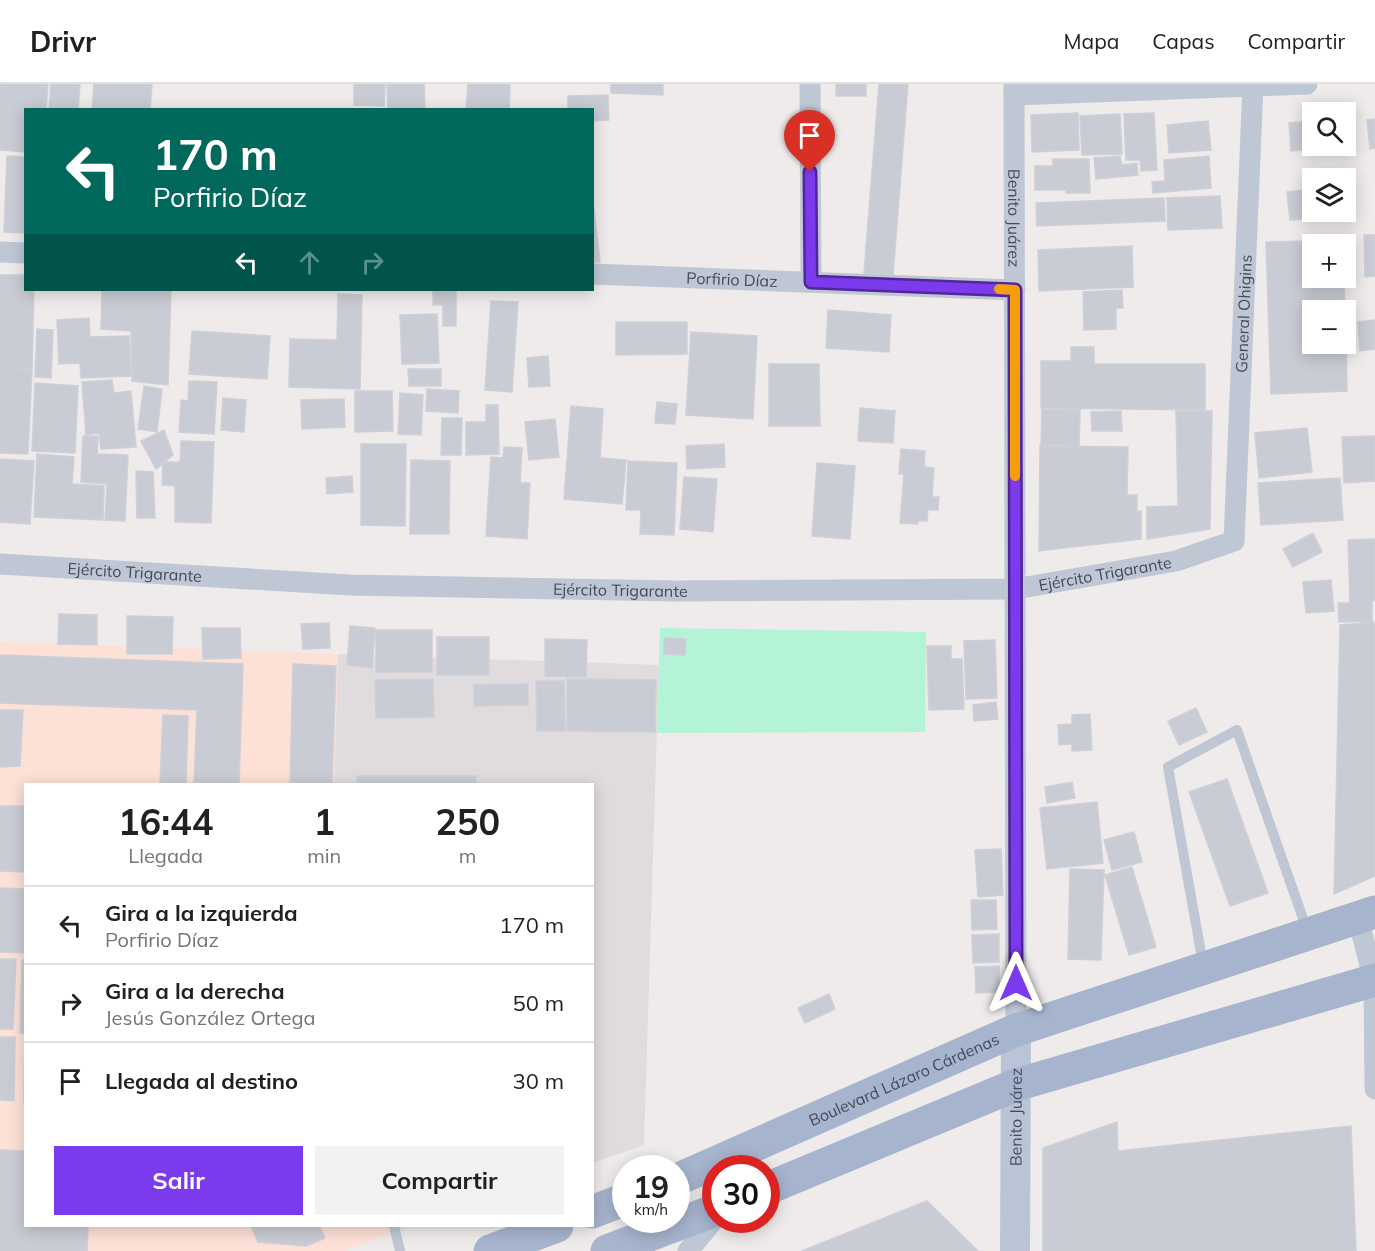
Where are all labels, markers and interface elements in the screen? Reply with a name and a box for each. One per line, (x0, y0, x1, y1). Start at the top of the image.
text: Drivr (30, 24, 96, 59)
text: Mapa (1064, 28, 1119, 54)
text: Capas (1152, 28, 1215, 54)
text: Compartir (1248, 28, 1345, 54)
map controls (1302, 102, 1356, 354)
button: search (1302, 102, 1356, 156)
pin (784, 110, 835, 172)
icon: arrive (793, 119, 826, 152)
text: 170 m (153, 128, 278, 181)
icon: left (54, 132, 132, 210)
button: layers (1302, 168, 1356, 222)
street label: Benito Juárez (1004, 169, 1024, 267)
text: Porfirio Díaz (153, 180, 307, 214)
button: + (1302, 234, 1356, 288)
icon: left (230, 246, 263, 279)
icon: ahead (293, 246, 326, 279)
icon: right (356, 246, 389, 279)
street label: General Ohigins (1231, 254, 1256, 373)
street label: Porfirio Díaz (686, 268, 778, 291)
button: − (1302, 300, 1356, 354)
street label: Ejército Trigarante (1037, 552, 1173, 595)
street label: Ejército Trigarante (67, 558, 203, 586)
street label: Ejército Trigarante (553, 579, 688, 601)
text: 16:44 (118, 799, 213, 844)
text: 1 (313, 799, 335, 844)
text: 250 (435, 799, 500, 844)
text: Llegada (128, 843, 203, 868)
text: min (307, 843, 341, 868)
text: m (459, 843, 476, 868)
text: Gira a la izquierda (105, 899, 298, 927)
icon: left (54, 909, 87, 942)
text: 170 m (499, 911, 564, 939)
text: Porfirio Díaz (105, 927, 219, 952)
position arrow (984, 951, 1048, 1015)
text: Gira a la derecha (105, 977, 285, 1005)
icon: right (54, 987, 87, 1020)
text: 50 m (513, 989, 564, 1017)
text: Jesús González Ortega (105, 1005, 315, 1030)
street label: Boulevard Lázaro Cárdenas (806, 1029, 1002, 1130)
icon: arrive (54, 1065, 87, 1098)
text: Llegada al destino (105, 1067, 298, 1095)
text: 30 m (513, 1067, 564, 1095)
street label: Benito Juárez (1005, 1068, 1026, 1166)
button: Salir (54, 1146, 303, 1215)
button: Compartir (315, 1146, 564, 1215)
speed limit sign: 30 (702, 1155, 780, 1233)
text: 19 (633, 1168, 669, 1206)
text: km/h (634, 1200, 668, 1219)

